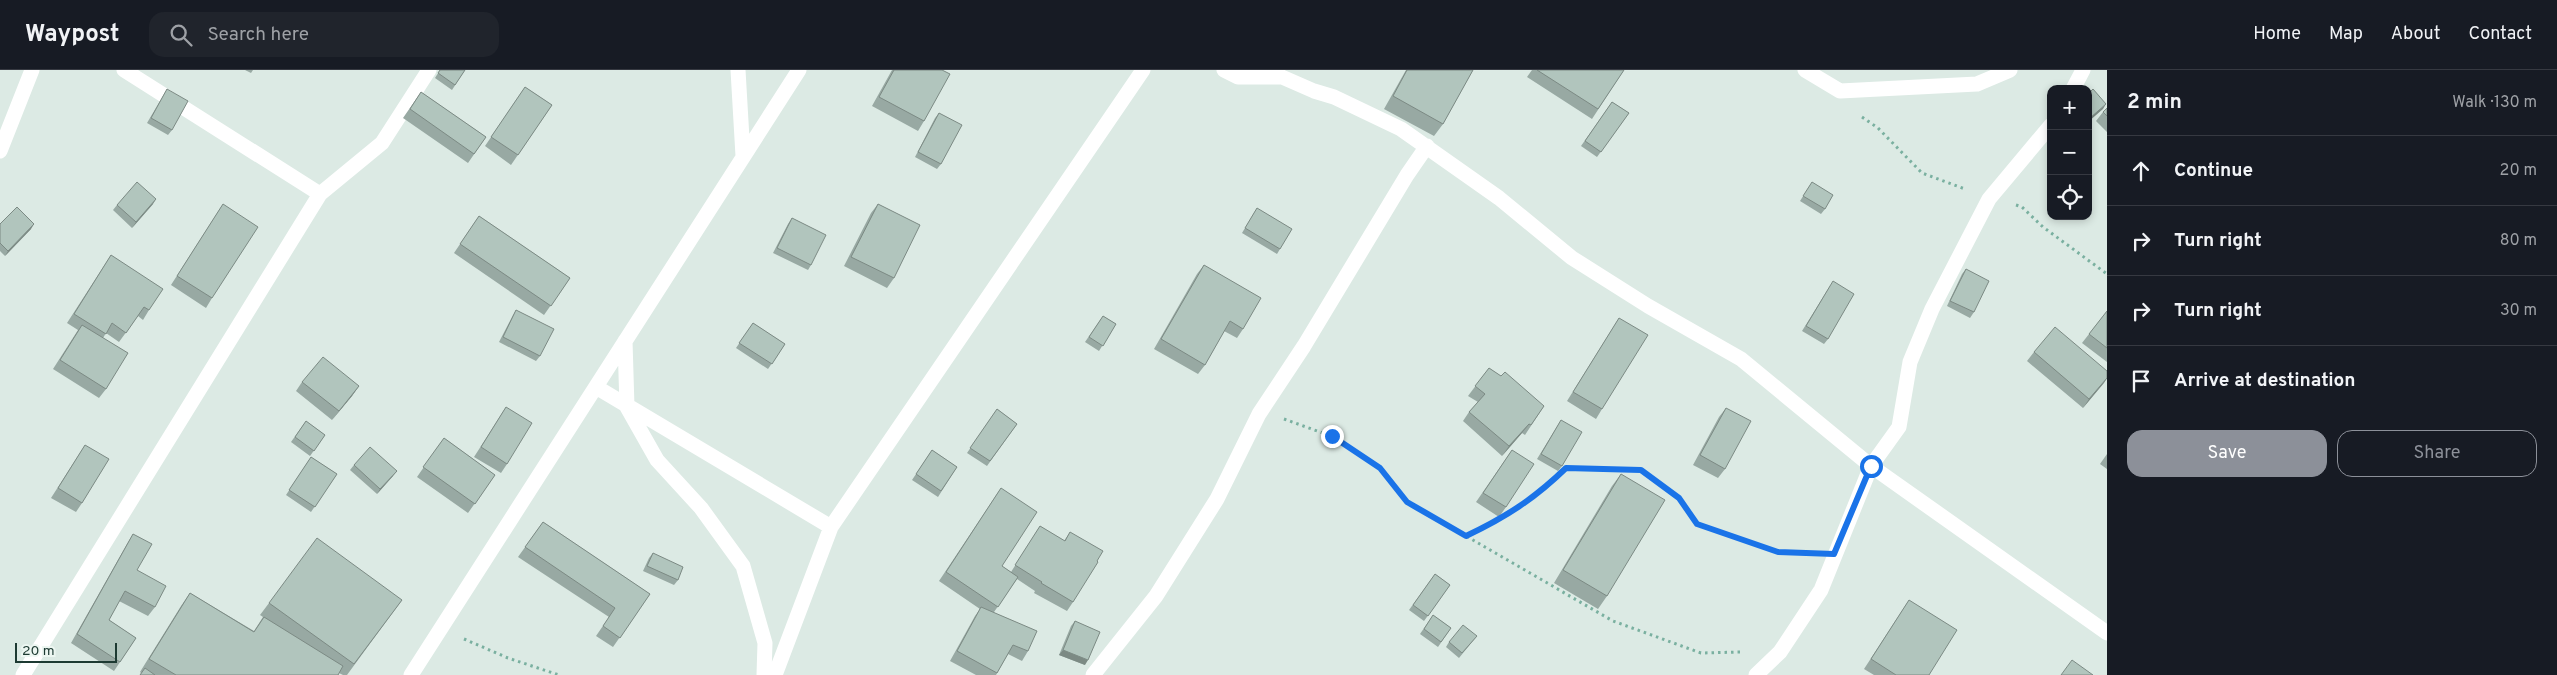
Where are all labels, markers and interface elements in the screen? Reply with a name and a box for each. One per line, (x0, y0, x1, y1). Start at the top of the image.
search box (149, 12, 499, 57)
text: Waypost (25, 20, 119, 50)
icon: search (167, 21, 195, 49)
text: Search here (207, 23, 309, 47)
text: Home (2253, 23, 2301, 46)
text: Map (2329, 23, 2363, 46)
text: About (2391, 23, 2440, 46)
text: Contact (2468, 23, 2532, 46)
map controls (2047, 85, 2092, 220)
button: + (2047, 85, 2092, 130)
text: 2 min (2127, 89, 2182, 116)
text: Walk · 130 m (2452, 93, 2537, 113)
button: − (2047, 130, 2092, 175)
icon: ahead (2127, 157, 2155, 185)
text: Continue (2174, 159, 2253, 183)
text: 20 m (2500, 161, 2537, 181)
button: locate (2047, 175, 2092, 220)
icon: right (2127, 227, 2155, 255)
text: Turn right (2174, 229, 2262, 253)
text: 80 m (2500, 231, 2537, 251)
icon: right (2127, 297, 2155, 325)
text: Turn right (2174, 299, 2262, 323)
text: 30 m (2500, 301, 2537, 321)
icon: arrive (2127, 367, 2155, 395)
text: Arrive at destination (2174, 369, 2355, 393)
route end (1321, 425, 1344, 448)
button: Save (2127, 430, 2327, 477)
button: Share (2337, 430, 2537, 477)
route start (1860, 455, 1883, 478)
scale bar (15, 640, 118, 663)
text: 20 m (22, 643, 55, 660)

